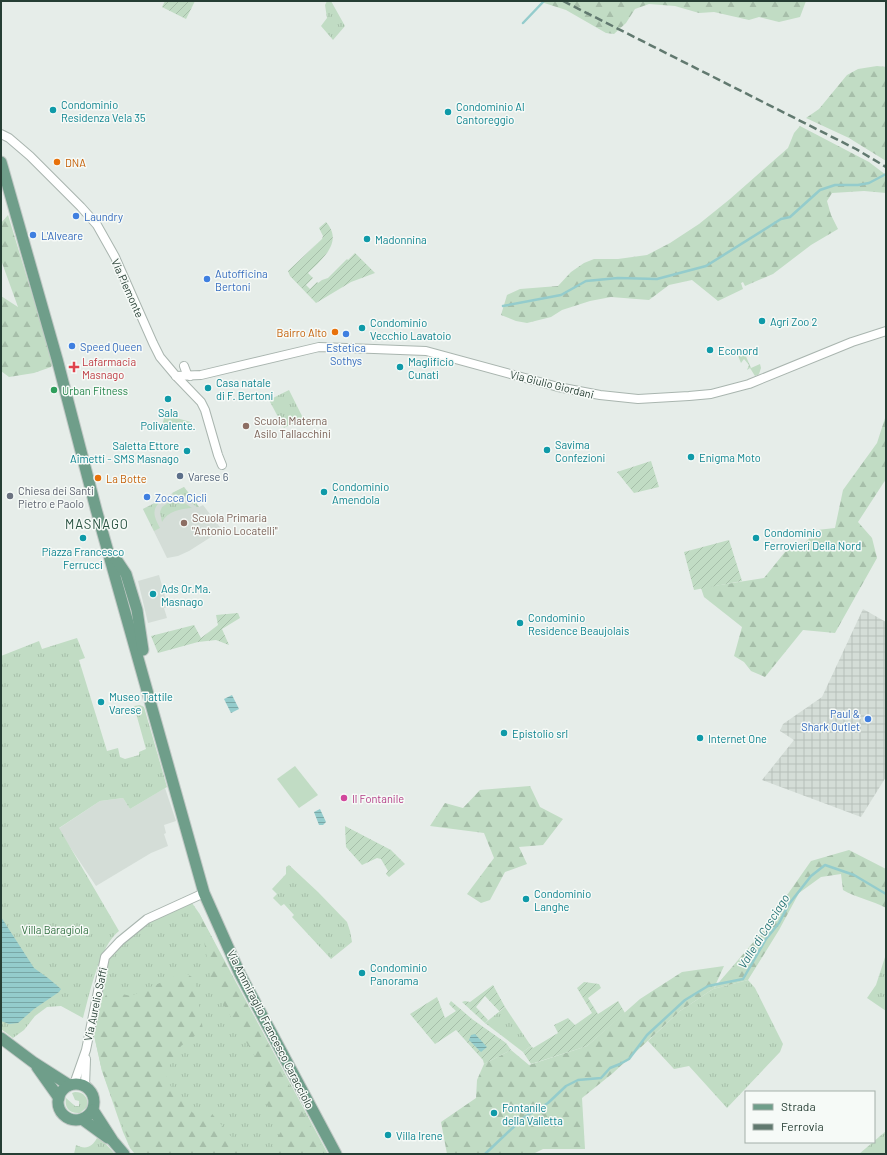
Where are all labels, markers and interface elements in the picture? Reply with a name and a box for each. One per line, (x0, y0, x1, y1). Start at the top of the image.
place label: Condominio Residenza Vela 35 (61, 98, 146, 124)
place label: Condominio Al Cantoreggio (456, 100, 525, 126)
marker: Condominio Residenza Vela 35 (48, 105, 58, 115)
marker: Condominio Al Cantoreggio (443, 107, 453, 117)
place label: DNA (65, 156, 86, 169)
marker: DNA (52, 157, 62, 167)
place label: Laundry (84, 210, 123, 223)
marker: Laundry (71, 211, 81, 221)
place label: L'Alveare (41, 229, 83, 242)
marker: L'Alveare (28, 230, 38, 240)
place label: Madonnina (375, 233, 427, 246)
marker: Madonnina (362, 234, 372, 244)
street label: Via Piemonte (109, 257, 147, 320)
place label: Autofficina Bertoni (215, 267, 268, 293)
marker: Autofficina Bertoni (202, 274, 212, 284)
place label: Agri Zoo 2 (770, 315, 818, 328)
place label: Condominio Vecchio Lavatoio (370, 316, 451, 342)
marker: Agri Zoo 2 (757, 316, 767, 326)
marker: Condominio Vecchio Lavatoio (357, 323, 367, 333)
place label: Bairro Alto (277, 326, 327, 339)
marker: Bairro Alto (330, 327, 340, 337)
marker: Estetica Sothys (341, 329, 351, 339)
place label: Speed Queen (80, 340, 142, 353)
marker: Speed Queen (67, 341, 77, 351)
place label: Estetica Sothys (326, 341, 366, 367)
place label: Econord (718, 344, 758, 357)
marker: Econord (705, 345, 715, 355)
place label: Lafarmacia Masnago (82, 355, 136, 381)
place label: Maglificio Cunati (408, 355, 454, 381)
marker: Lafarmacia Masnago (69, 362, 79, 372)
marker: Maglificio Cunati (395, 362, 405, 372)
street label: Via Giulio Giordani (509, 367, 595, 401)
place label: Casa natale di F. Bertoni (216, 376, 273, 402)
marker: Casa natale di F. Bertoni (203, 383, 213, 393)
place label: Urban Fitness (62, 384, 128, 397)
marker: Urban Fitness (49, 385, 59, 395)
marker: Sala Polivalente. (163, 394, 173, 404)
place label: Sala Polivalente. (140, 406, 196, 432)
place label: Scuola Materna Asilo Tallacchini (254, 414, 331, 440)
marker: Scuola Materna Asilo Tallacchini (241, 421, 251, 431)
place label: Savima Confezioni (555, 438, 605, 464)
place label: Saletta Ettore Aimetti - SMS Masnago (70, 439, 179, 465)
marker: Savima Confezioni (542, 445, 552, 455)
marker: Saletta Ettore Aimetti - SMS Masnago (182, 446, 192, 456)
place label: Enigma Moto (699, 451, 761, 464)
marker: Enigma Moto (686, 452, 696, 462)
place label: Varese 6 (188, 470, 229, 483)
marker: Varese 6 (175, 471, 185, 481)
place label: La Botte (106, 472, 147, 485)
marker: La Botte (93, 473, 103, 483)
place label: Condominio Amendola (332, 480, 389, 506)
place label: Chiesa dei Santi Pietro e Paolo (18, 484, 94, 510)
marker: Condominio Amendola (319, 487, 329, 497)
marker: Chiesa dei Santi Pietro e Paolo (5, 491, 15, 501)
place label: Zocca Cicli (155, 491, 207, 504)
marker: Zocca Cicli (142, 492, 152, 502)
place label: Scuola Primaria "Antonio Locatelli" (192, 511, 278, 537)
district label: MASNAGO (65, 516, 129, 532)
marker: Scuola Primaria "Antonio Locatelli" (179, 518, 189, 528)
place label: Condominio Ferrovieri Della Nord (764, 526, 861, 552)
marker: Piazza Francesco Ferrucci (78, 533, 88, 543)
marker: Condominio Ferrovieri Della Nord (751, 533, 761, 543)
place label: Piazza Francesco Ferrucci (42, 545, 124, 571)
place label: Ads Or.Ma. Masnago (161, 582, 211, 608)
marker: Ads Or.Ma. Masnago (148, 589, 158, 599)
place label: Condominio Residence Beaujolais (528, 611, 629, 637)
marker: Condominio Residence Beaujolais (515, 618, 525, 628)
place label: Museo Tattile Varese (109, 690, 173, 716)
marker: Museo Tattile Varese (96, 697, 106, 707)
place label: Paul & Shark Outlet (801, 707, 860, 733)
marker: Paul & Shark Outlet (863, 714, 873, 724)
place label: Epistolio srl (512, 727, 568, 740)
marker: Epistolio srl (499, 728, 509, 738)
place label: Internet One (708, 732, 767, 745)
marker: Internet One (695, 733, 705, 743)
place label: Il Fontanile (352, 792, 404, 805)
marker: Il Fontanile (339, 793, 349, 803)
place label: Condominio Langhe (534, 887, 591, 913)
water label: Valle di Casciago (735, 891, 791, 971)
marker: Condominio Langhe (521, 894, 531, 904)
park label: Villa Baragiola (21, 923, 89, 936)
street label: Via Ammiraglio Francesco Caracciolo (225, 947, 317, 1111)
place label: Condominio Panorama (370, 961, 427, 987)
street label: Via Aurelio Saffi (81, 966, 109, 1042)
marker: Condominio Panorama (357, 968, 367, 978)
legend (745, 1091, 875, 1143)
text: Strada (781, 1099, 816, 1113)
place label: Fontanile della Valletta (502, 1101, 563, 1127)
marker: Fontanile della Valletta (489, 1108, 499, 1118)
text: Ferrovia (781, 1119, 824, 1133)
place label: Villa Irene (396, 1129, 443, 1142)
marker: Villa Irene (383, 1130, 393, 1140)

